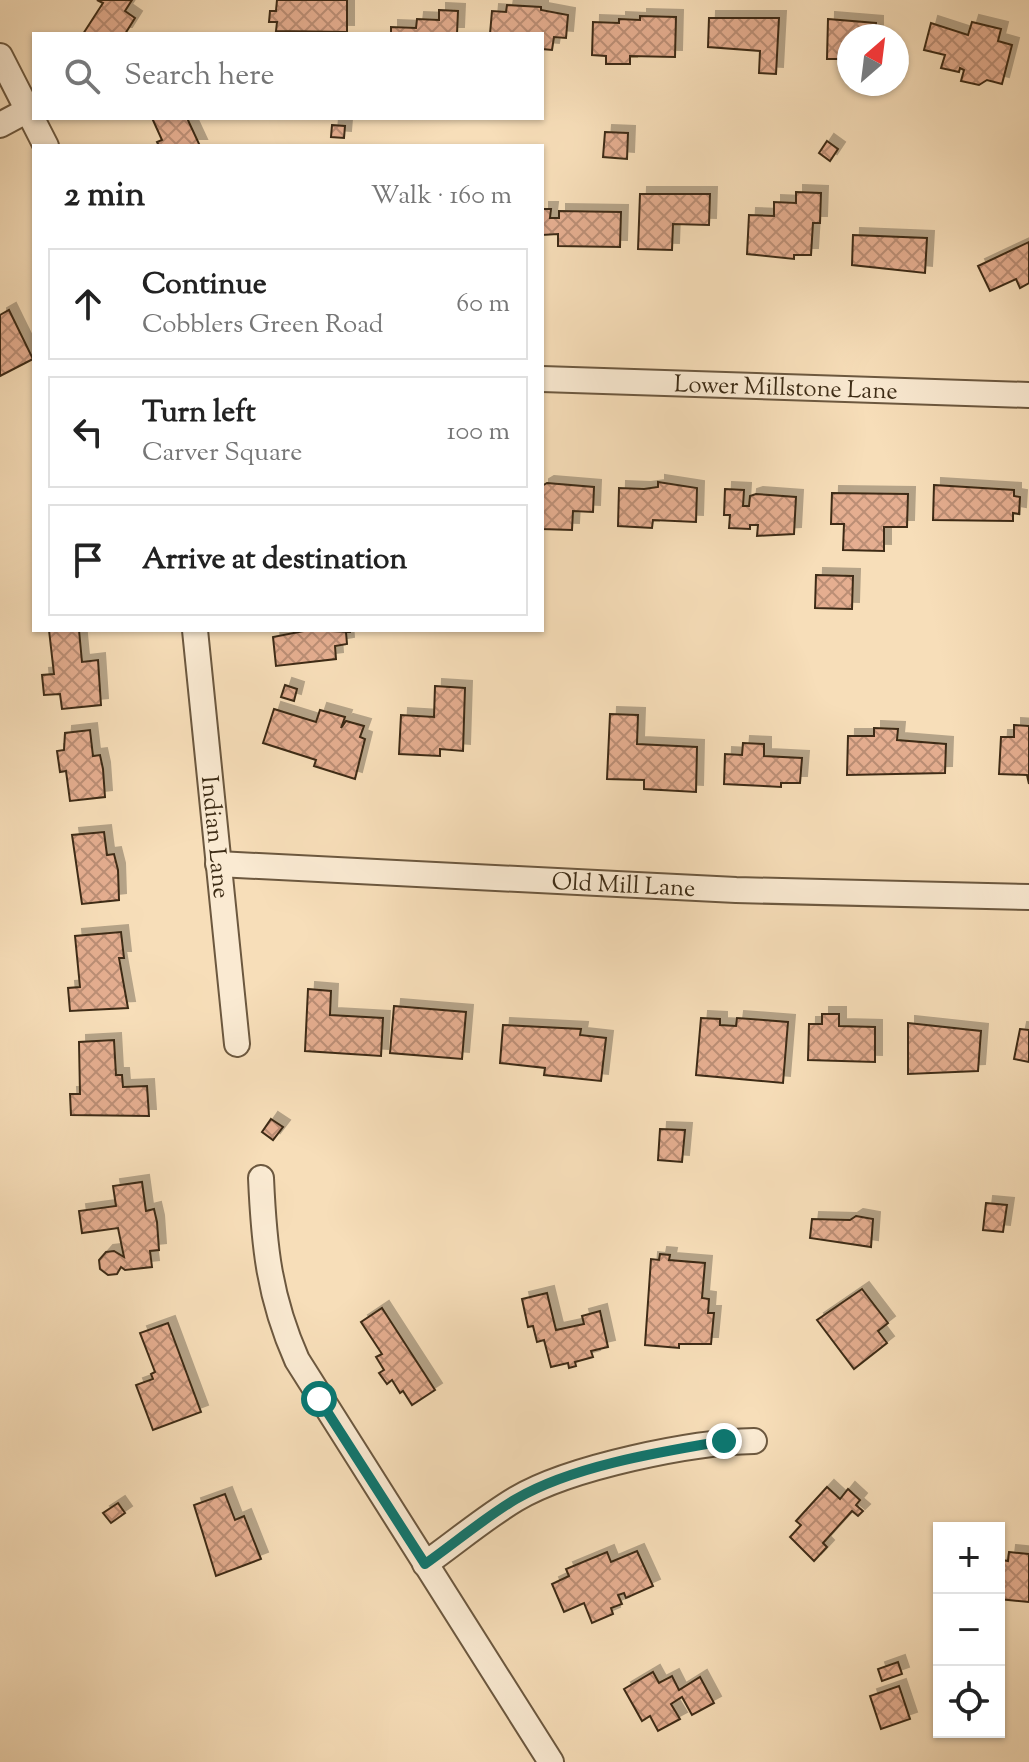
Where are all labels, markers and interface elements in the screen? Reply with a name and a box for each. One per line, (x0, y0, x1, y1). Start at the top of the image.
north arrow (837, 24, 909, 96)
search box (32, 32, 544, 120)
icon: search (60, 54, 104, 98)
text: Search here (124, 55, 274, 98)
text: 2 min (64, 172, 145, 221)
text: Walk · 160 m (371, 178, 512, 215)
text: Continue (142, 264, 267, 307)
icon: ahead (66, 282, 110, 326)
text: 60 m (456, 286, 510, 323)
text: Cobblers Green Road (142, 307, 383, 344)
street label: Lower Millstone Lane (674, 368, 898, 410)
text: Turn left (142, 392, 256, 435)
icon: left (66, 410, 110, 454)
text: 100 m (447, 414, 510, 451)
text: Carver Square (142, 435, 302, 472)
icon: arrive (66, 538, 110, 582)
text: Arrive at destination (142, 539, 407, 582)
street label: Indian Lane (191, 774, 237, 900)
street label: Old Mill Lane (551, 866, 696, 907)
route start (301, 1381, 337, 1417)
route end (706, 1423, 742, 1459)
map controls (933, 1522, 1005, 1738)
button: + (933, 1522, 1005, 1594)
button: − (933, 1594, 1005, 1666)
button: locate (933, 1666, 1005, 1738)

